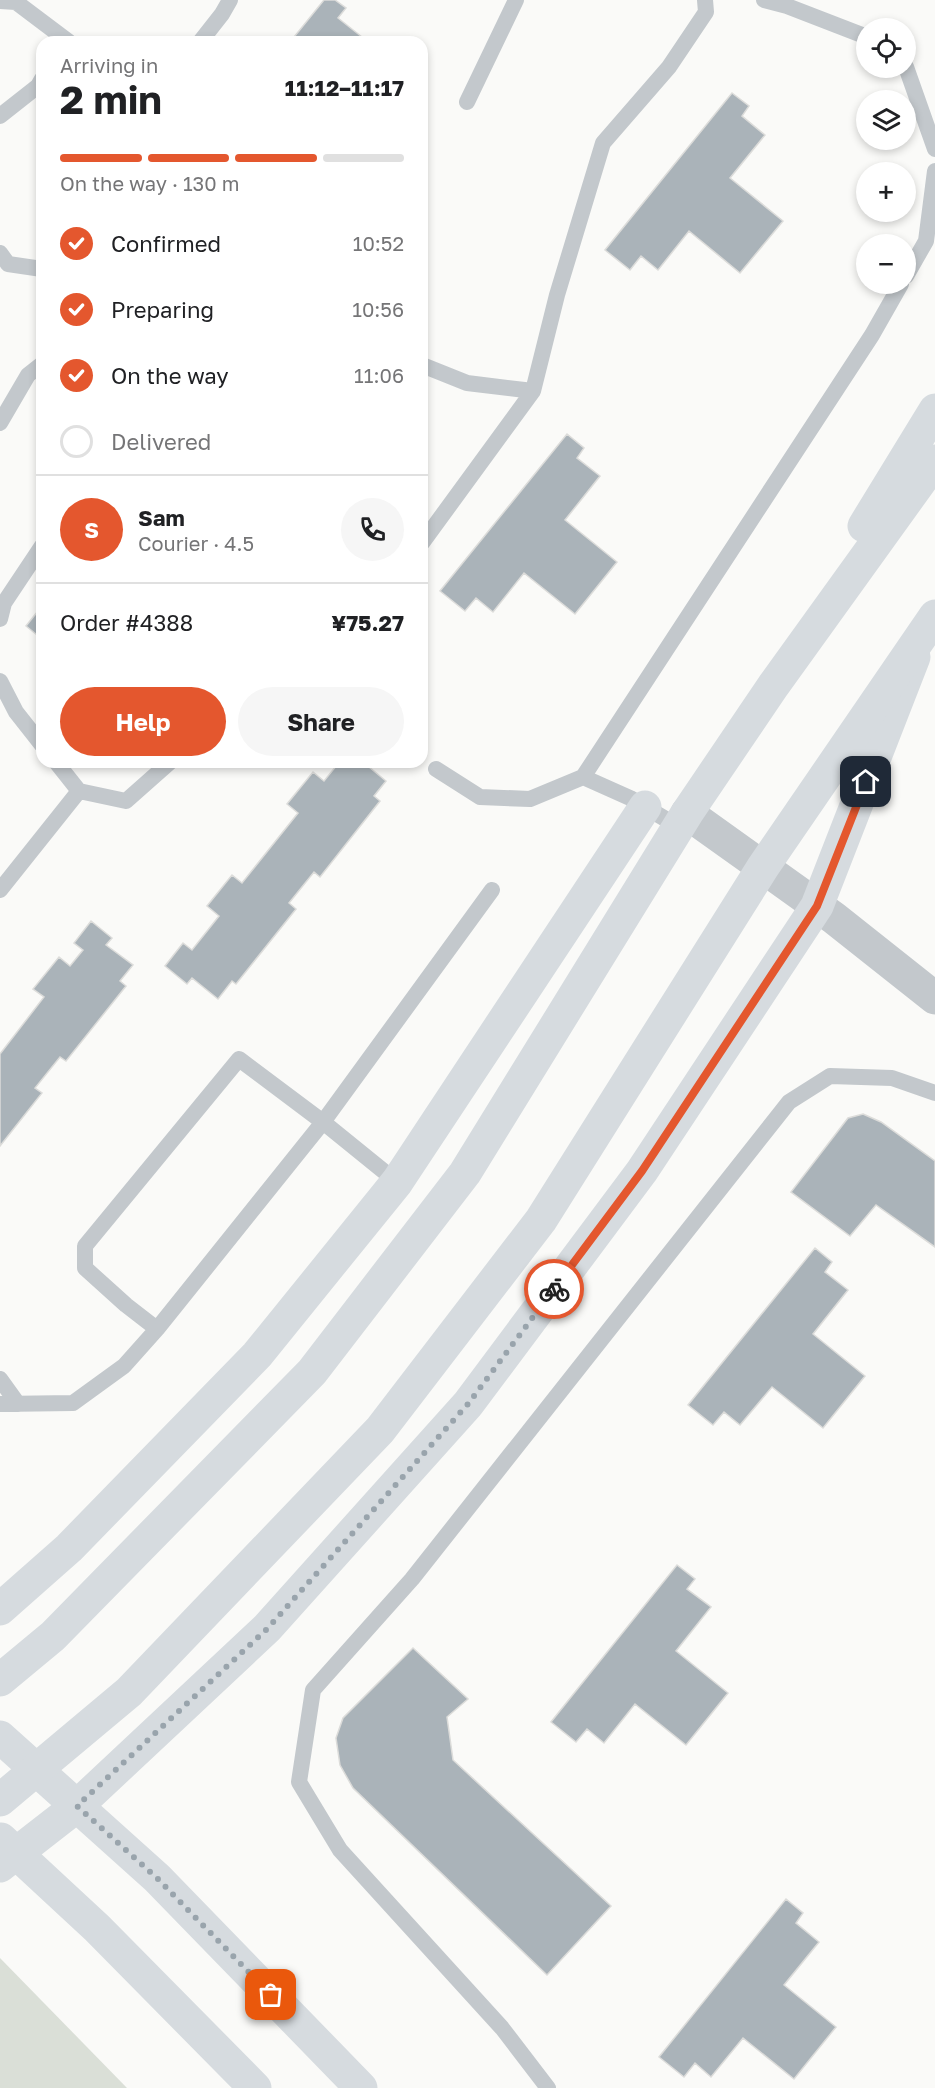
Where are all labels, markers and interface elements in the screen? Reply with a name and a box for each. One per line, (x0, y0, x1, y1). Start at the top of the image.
map controls (856, 18, 916, 294)
button: locate (856, 18, 916, 78)
text: Arriving in (60, 53, 158, 77)
text: 11:12–11:17 (285, 74, 404, 101)
text: 2 min (60, 76, 162, 123)
button: layers (856, 90, 916, 150)
button: + (856, 162, 916, 222)
text: On the way · 130 m (60, 171, 239, 195)
icon: check (60, 227, 93, 260)
text: Confirmed (111, 230, 221, 257)
text: 10:52 (353, 231, 404, 255)
button: − (856, 234, 916, 294)
icon: check (60, 293, 93, 326)
text: Preparing (111, 296, 214, 323)
text: 10:56 (352, 297, 404, 321)
icon: check (60, 359, 93, 392)
text: On the way (111, 362, 229, 389)
text: 11:06 (354, 363, 404, 387)
text: Delivered (111, 428, 211, 455)
button: phone (341, 498, 404, 561)
text: Sam (138, 504, 185, 531)
text: S (84, 516, 99, 543)
text: Courier · 4.5 (138, 531, 254, 555)
text: Order #4388 (60, 609, 193, 636)
text: ¥75.27 (332, 609, 404, 636)
button: Help (60, 687, 226, 756)
button: Share (238, 687, 404, 756)
pin (840, 756, 891, 807)
icon: home (849, 765, 882, 798)
courier (524, 1259, 584, 1319)
icon: bike (538, 1273, 571, 1306)
pin (245, 1969, 296, 2020)
icon: bag (254, 1978, 287, 2011)

